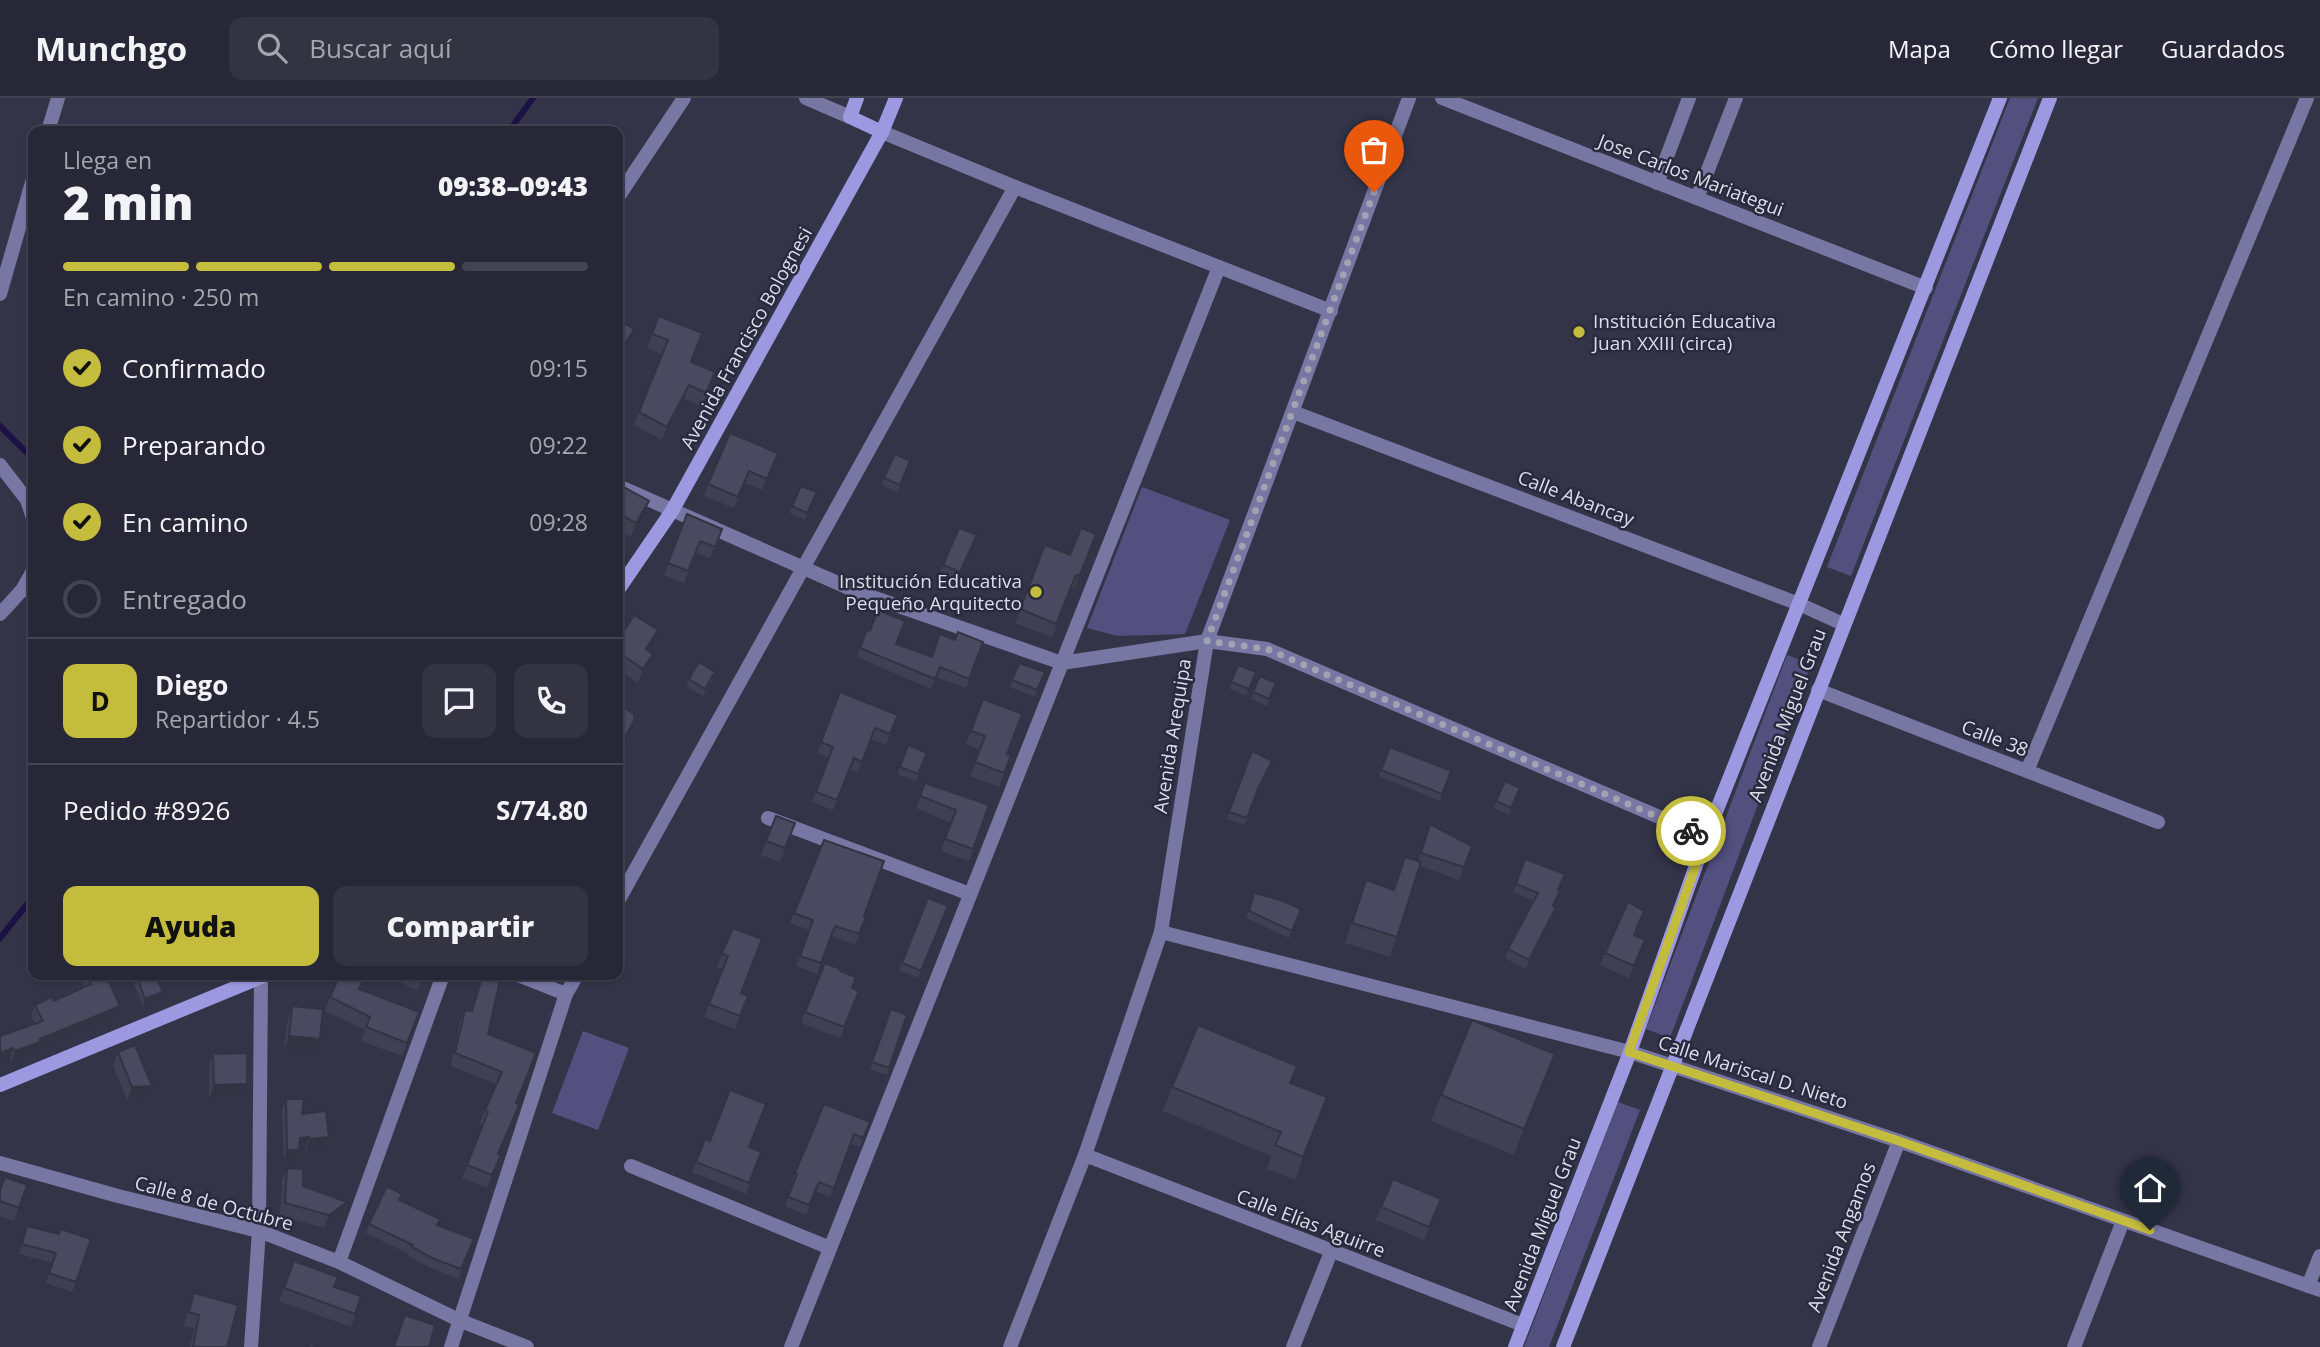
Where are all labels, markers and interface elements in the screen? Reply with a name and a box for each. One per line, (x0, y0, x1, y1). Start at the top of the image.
search box (229, 17, 719, 80)
text: Munchgo (35, 26, 187, 71)
icon: search (253, 29, 291, 67)
text: Buscar aquí (309, 30, 452, 66)
text: Mapa (1888, 32, 1951, 65)
text: Cómo llegar (1989, 32, 2123, 65)
text: Guardados (2161, 32, 2285, 65)
pin (1344, 120, 1404, 192)
street label: Jose Carlos Mariategui (1593, 127, 1787, 222)
icon: bag (1355, 131, 1393, 169)
text: Llega en (63, 144, 152, 176)
text: 09:38–09:43 (438, 168, 588, 204)
text: 2 min (63, 171, 194, 233)
street label: Avenida Francisco Bolognesi (674, 222, 818, 454)
text: En camino · 250 m (63, 281, 259, 313)
place label: Institución Educativa Juan XXIII (circa) (1591, 308, 1776, 356)
marker: Institución Educativa Juan XXIII (circa) (1571, 324, 1587, 340)
icon: check (63, 349, 101, 387)
text: Confirmado (122, 350, 266, 386)
text: 09:15 (529, 352, 588, 384)
icon: check (63, 426, 101, 464)
text: Preparando (122, 427, 266, 463)
text: 09:22 (529, 429, 588, 461)
street label: Calle Abancay (1514, 464, 1638, 532)
icon: check (63, 503, 101, 541)
text: En camino (122, 504, 248, 540)
text: 09:28 (529, 506, 588, 538)
place label: Institución Educativa Pequeño Arquitecto (839, 568, 1022, 616)
text: Entregado (122, 581, 247, 617)
marker: Institución Educativa Pequeño Arquitecto (1028, 584, 1044, 600)
street label: Avenida Miguel Grau (1742, 625, 1832, 805)
street label: Avenida Arequipa (1147, 657, 1197, 815)
button: chat (422, 664, 496, 738)
button: phone (514, 664, 588, 738)
text: Diego (155, 667, 228, 703)
text: D (90, 683, 110, 719)
text: Repartidor · 4.5 (155, 703, 320, 735)
street label: Calle 38 (1958, 713, 2032, 763)
text: Pedido #8926 (63, 792, 230, 828)
text: S/74.80 (496, 792, 588, 828)
courier (1656, 796, 1726, 866)
icon: bike (1672, 812, 1710, 850)
button: Ayuda (63, 886, 319, 966)
button: Compartir (333, 886, 588, 966)
street label: Calle Mariscal D. Nieto (1655, 1029, 1851, 1115)
street label: Avenida Miguel Grau (1497, 1134, 1587, 1314)
street label: Avenida Angamos (1800, 1158, 1882, 1316)
pin (2120, 1158, 2180, 1230)
street label: Calle 8 de Octubre (132, 1169, 296, 1237)
icon: home (2131, 1169, 2169, 1207)
street label: Calle Elías Aguirre (1233, 1183, 1389, 1263)

